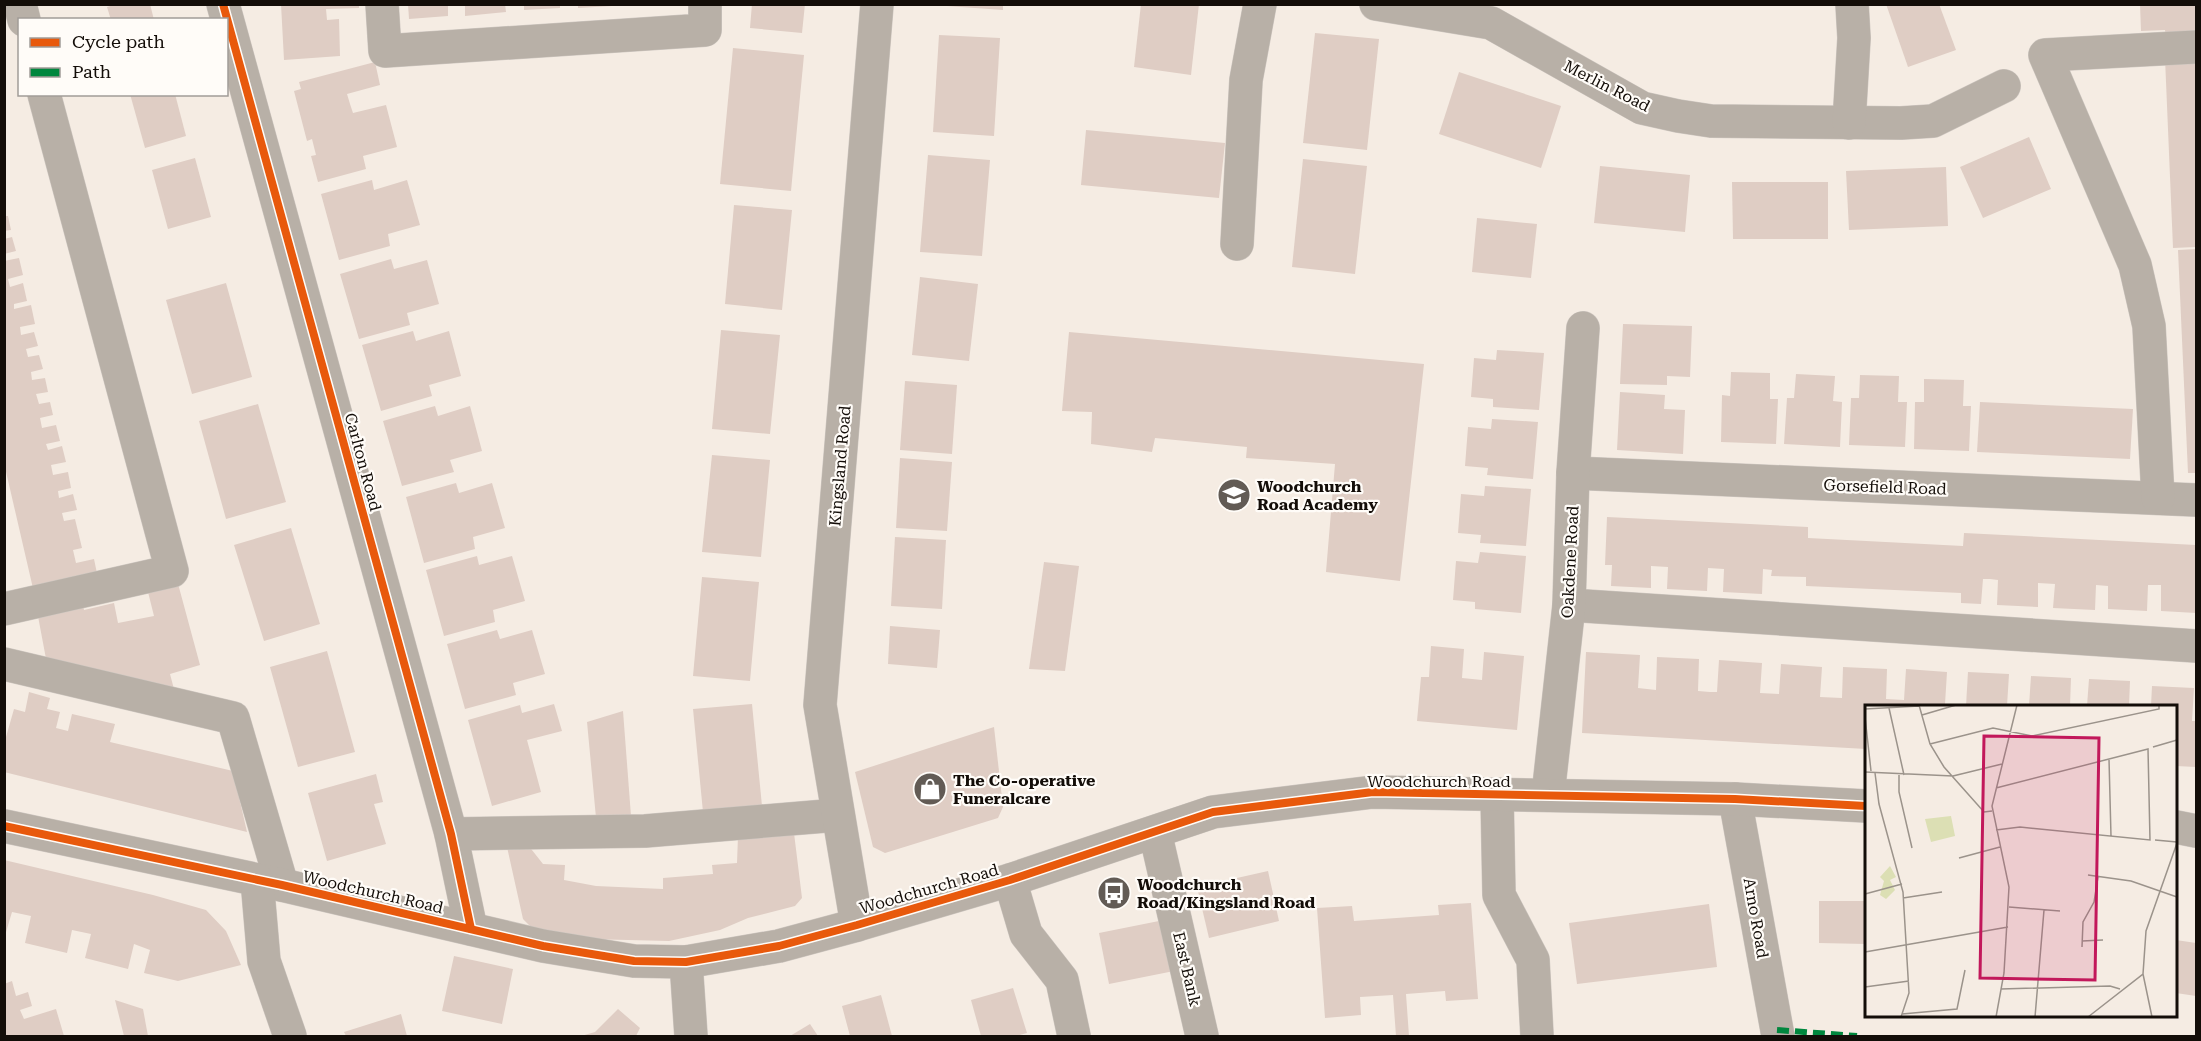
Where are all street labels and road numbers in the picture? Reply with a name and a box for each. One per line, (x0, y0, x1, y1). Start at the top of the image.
street label: Merlin Road (1561, 56, 1653, 116)
street label: Kingsland Road (825, 405, 855, 527)
street label: Carlton Road (341, 411, 385, 513)
street label: Gorsefield Road (1823, 475, 1947, 499)
street label: Oakdene Road (1558, 505, 1582, 619)
street label: Woodchurch Road (1367, 772, 1511, 791)
street label: Woodchurch Road (857, 860, 1001, 918)
street label: Woodchurch Road (301, 867, 445, 917)
street label: Arno Road (1740, 876, 1772, 960)
street label: East Bank (1169, 930, 1205, 1008)

